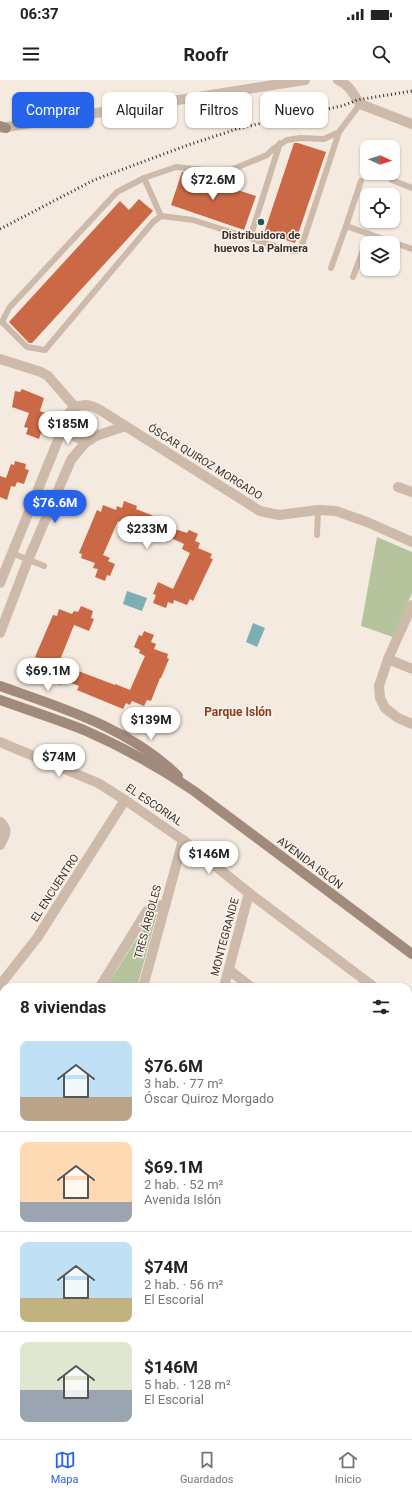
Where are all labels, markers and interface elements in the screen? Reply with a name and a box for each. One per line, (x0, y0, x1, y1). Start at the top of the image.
text: 06:37 (20, 5, 59, 23)
icon: menu (20, 43, 42, 65)
icon: search (370, 43, 392, 65)
text: Roofr (184, 44, 228, 65)
chip: Comprar (12, 92, 94, 128)
chip: Alquilar (102, 92, 177, 128)
chip: Filtros (185, 92, 252, 128)
chip: Nuevo (260, 92, 328, 128)
north arrow (360, 140, 400, 180)
map controls (360, 140, 400, 276)
pin: $72.6M (180, 167, 246, 201)
text: $72.6M (191, 172, 236, 187)
button: locate (360, 188, 400, 228)
marker: Distribuidora de huevos La Palmera (256, 217, 266, 227)
place label: Distribuidora de huevos La Palmera (214, 229, 308, 255)
button: layers (360, 236, 400, 276)
pin: $185M (40, 411, 96, 445)
text: $185M (47, 416, 89, 431)
street label: ÓSCAR QUIROZ MORGADO (145, 421, 265, 503)
pin: $76.6M (22, 490, 88, 524)
text: $76.6M (33, 495, 78, 510)
pin: $233M (119, 516, 175, 550)
text: $233M (126, 521, 168, 536)
pin: $69.1M (15, 658, 81, 692)
text: $69.1M (26, 663, 71, 678)
district label: Parque Islón (204, 705, 272, 719)
pin: $139M (123, 707, 179, 741)
text: $139M (130, 712, 172, 727)
pin: $74M (35, 744, 83, 778)
text: $74M (42, 749, 76, 764)
street label: EL ESCORIAL (123, 781, 185, 829)
street label: AVENIDA ISLÓN (275, 834, 345, 892)
pin: $146M (181, 841, 237, 875)
text: $146M (188, 846, 230, 861)
street label: EL ENCUENTRO (28, 852, 82, 924)
street label: TRES ÁRBOLES (132, 883, 164, 960)
street label: MONTEGRANDE (208, 896, 242, 978)
icon: filters (370, 996, 392, 1018)
text: 8 viviendas (20, 997, 106, 1017)
text: $76.6M (144, 1056, 203, 1076)
icon: home (52, 1057, 100, 1105)
text: 3 hab. · 77 m² (144, 1076, 223, 1091)
text: Óscar Quiroz Morgado (144, 1091, 274, 1106)
text: $69.1M (144, 1157, 203, 1177)
icon: home (52, 1158, 100, 1206)
text: 2 hab. · 52 m² (144, 1177, 223, 1192)
text: Avenida Islón (144, 1192, 221, 1207)
text: $74M (144, 1257, 188, 1277)
icon: home (52, 1258, 100, 1306)
text: 2 hab. · 56 m² (144, 1277, 223, 1292)
text: El Escorial (144, 1292, 204, 1307)
text: $146M (144, 1357, 198, 1377)
icon: home (52, 1358, 100, 1406)
text: 5 hab. · 128 m² (144, 1377, 231, 1392)
text: El Escorial (144, 1392, 204, 1407)
tab: Mapa (51, 1449, 78, 1486)
tab: Guardados (180, 1449, 233, 1486)
tab: Inicio (335, 1449, 361, 1486)

